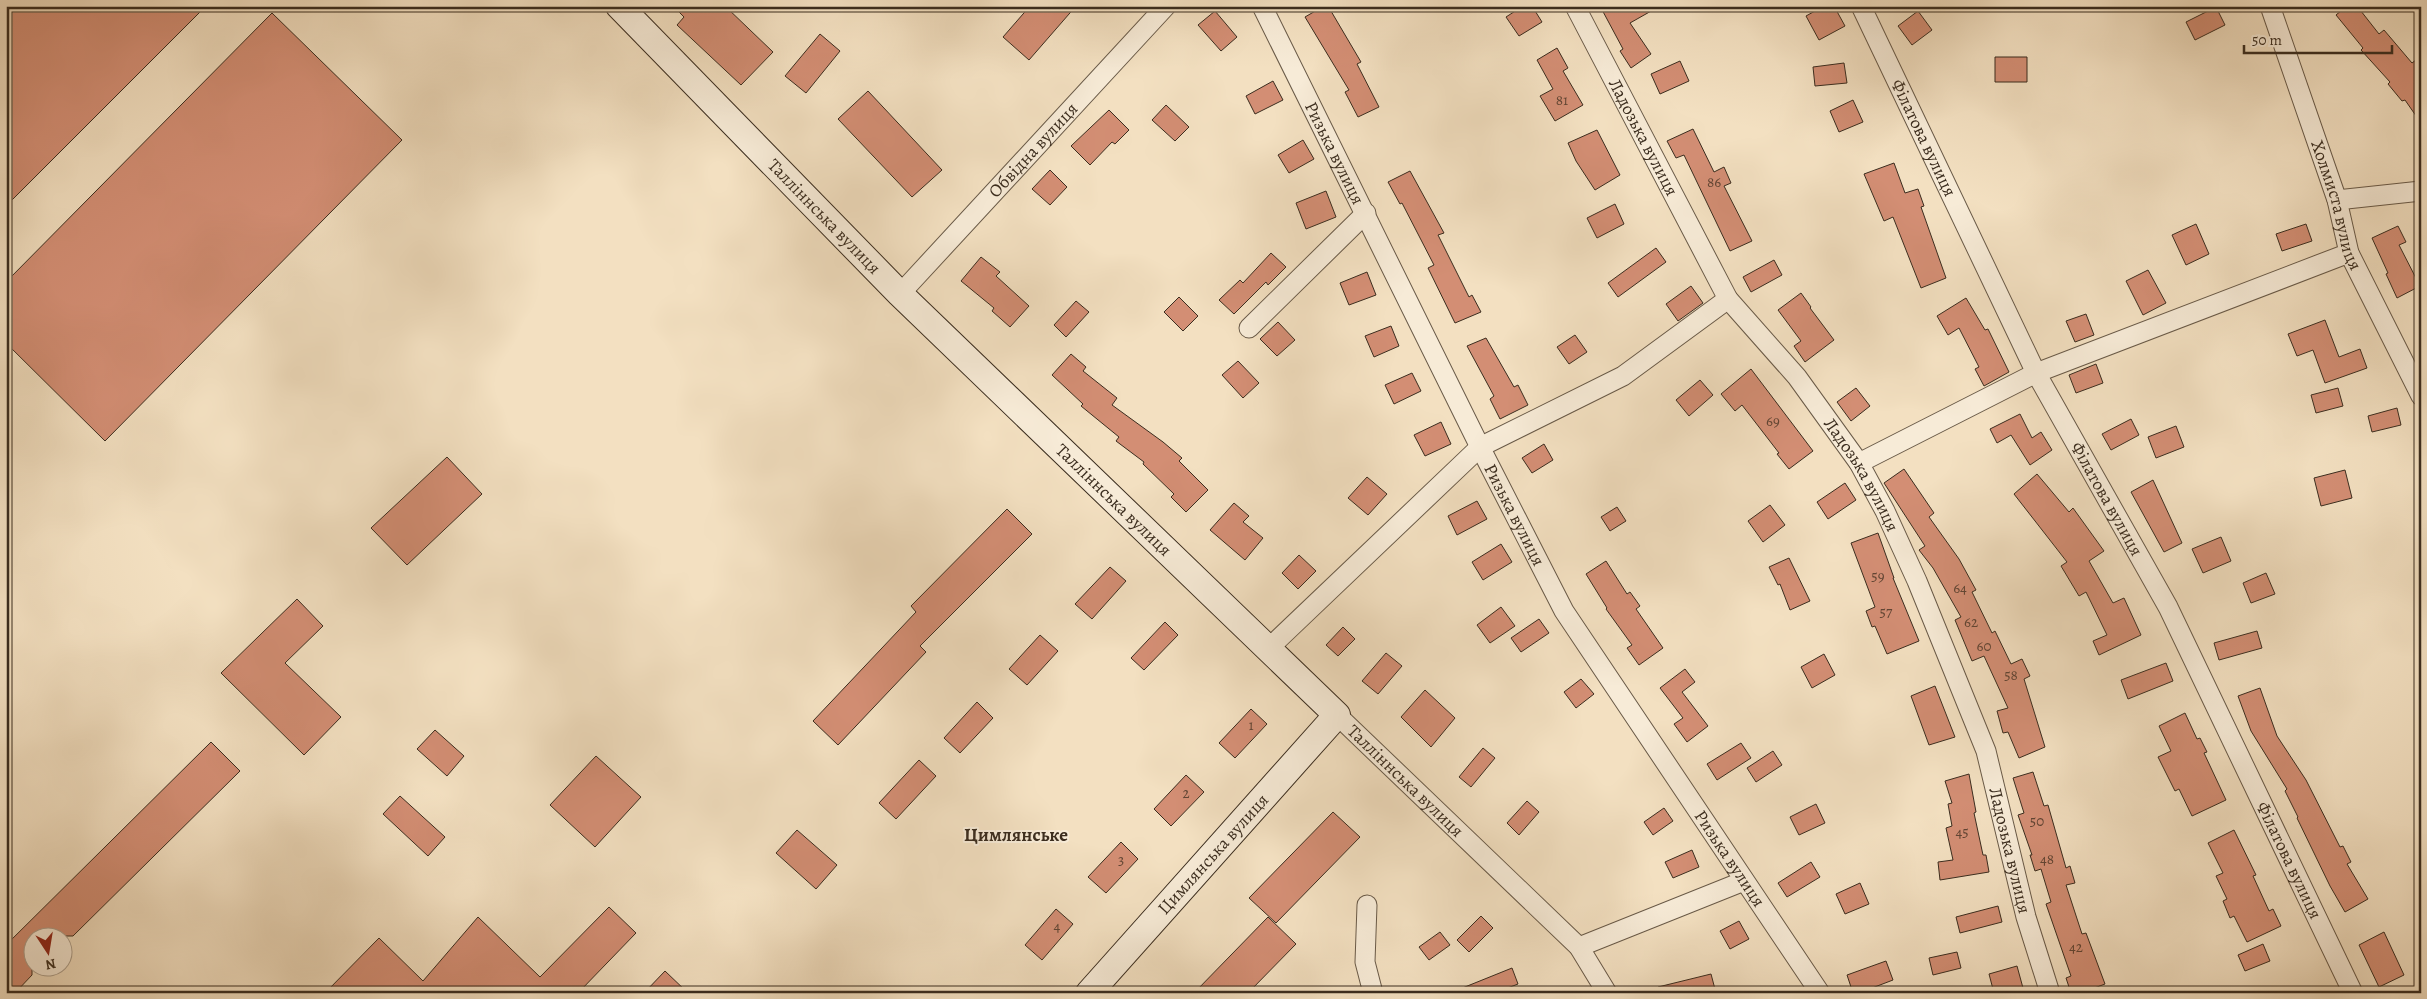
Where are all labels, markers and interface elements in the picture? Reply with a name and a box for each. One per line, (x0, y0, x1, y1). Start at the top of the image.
scale bar (2244, 22, 2392, 54)
text: 50 m (2252, 30, 2282, 50)
street label: Ладозька вулиця (1603, 74, 1684, 200)
street label: Філатова вулиця (1886, 75, 1962, 201)
house number: 81 (1556, 90, 1568, 110)
street label: Обвідна вулиця (983, 97, 1083, 203)
street label: Ризька вулиця (1299, 98, 1370, 208)
street label: Холмиста вулиця (2305, 137, 2368, 274)
street label: Талліннська вулиця (762, 153, 886, 279)
house number: 86 (1707, 172, 1721, 192)
house number: 69 (1766, 411, 1780, 431)
street label: Ладозька вулиця (1818, 413, 1905, 535)
street label: Філатова вулиця (2065, 437, 2149, 560)
street label: Талліннська вулиця (1050, 438, 1177, 561)
street label: Ризька вулиця (1479, 459, 1551, 570)
house number: 59 (1871, 566, 1885, 586)
house number: 64 (1953, 578, 1967, 598)
house number: 57 (1880, 602, 1893, 622)
house number: 62 (1964, 612, 1978, 632)
house number: 60 (1977, 636, 1991, 656)
house number: 58 (2004, 665, 2018, 685)
house number: 1 (1248, 715, 1254, 735)
street label: Талліннська вулиця (1342, 719, 1469, 842)
house number: 2 (1182, 783, 1190, 803)
street label: Ладозька вулиця (1983, 785, 2037, 916)
street label: Цимлянська вулиця (1152, 788, 1274, 920)
street label: Філатова вулиця (2251, 797, 2328, 923)
street label: Ризька вулиця (1689, 805, 1771, 911)
house number: 50 (2030, 811, 2044, 831)
district label: Цимлянське (964, 822, 1068, 848)
house number: 45 (1955, 822, 1969, 842)
house number: 48 (2040, 849, 2054, 869)
house number: 3 (1118, 850, 1124, 870)
house number: 4 (1054, 916, 1061, 936)
north arrow (22, 926, 72, 976)
house number: 42 (2069, 937, 2083, 957)
text: N (44, 954, 58, 975)

